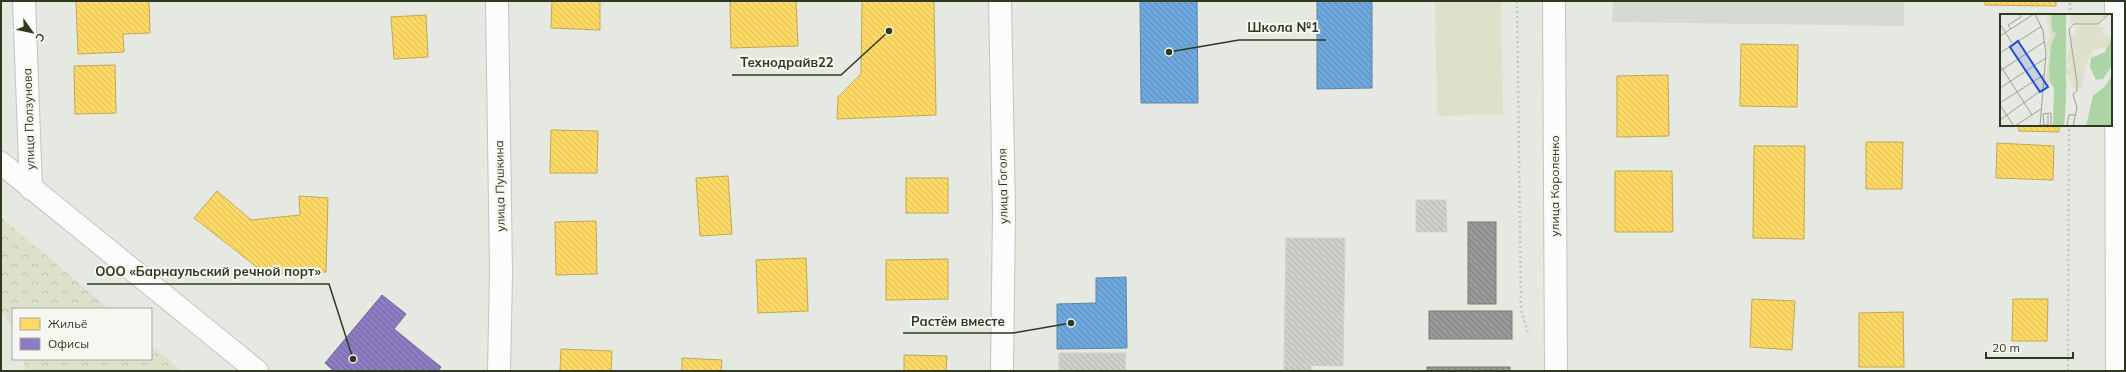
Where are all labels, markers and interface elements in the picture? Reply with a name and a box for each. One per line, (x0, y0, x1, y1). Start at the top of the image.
north arrow (12, 12, 52, 52)
inset map (2000, 14, 2112, 126)
callout: Школа №1 (1239, 15, 1326, 40)
text: Школа №1 (1247, 19, 1319, 35)
text: С (32, 30, 48, 45)
callout: Технодрайв22 (732, 50, 841, 75)
text: Технодрайв22 (740, 54, 834, 70)
street label: улица Ползунова (19, 68, 38, 170)
street label: улица Короленко (1547, 135, 1562, 237)
street label: улица Пушкина (491, 140, 508, 232)
street label: улица Гоголя (994, 148, 1011, 224)
callout: ООО «Барнаульский речной порт» (87, 259, 329, 284)
text: ООО «Барнаульский речной порт» (95, 263, 321, 280)
legend (12, 308, 152, 360)
callout: Растём вместе (903, 308, 1013, 333)
text: Растём вместе (911, 313, 1005, 329)
text: Жильё (48, 316, 88, 331)
scale bar (1986, 334, 2073, 360)
text: Офисы (48, 336, 89, 351)
text: 20 m (1992, 340, 2020, 355)

